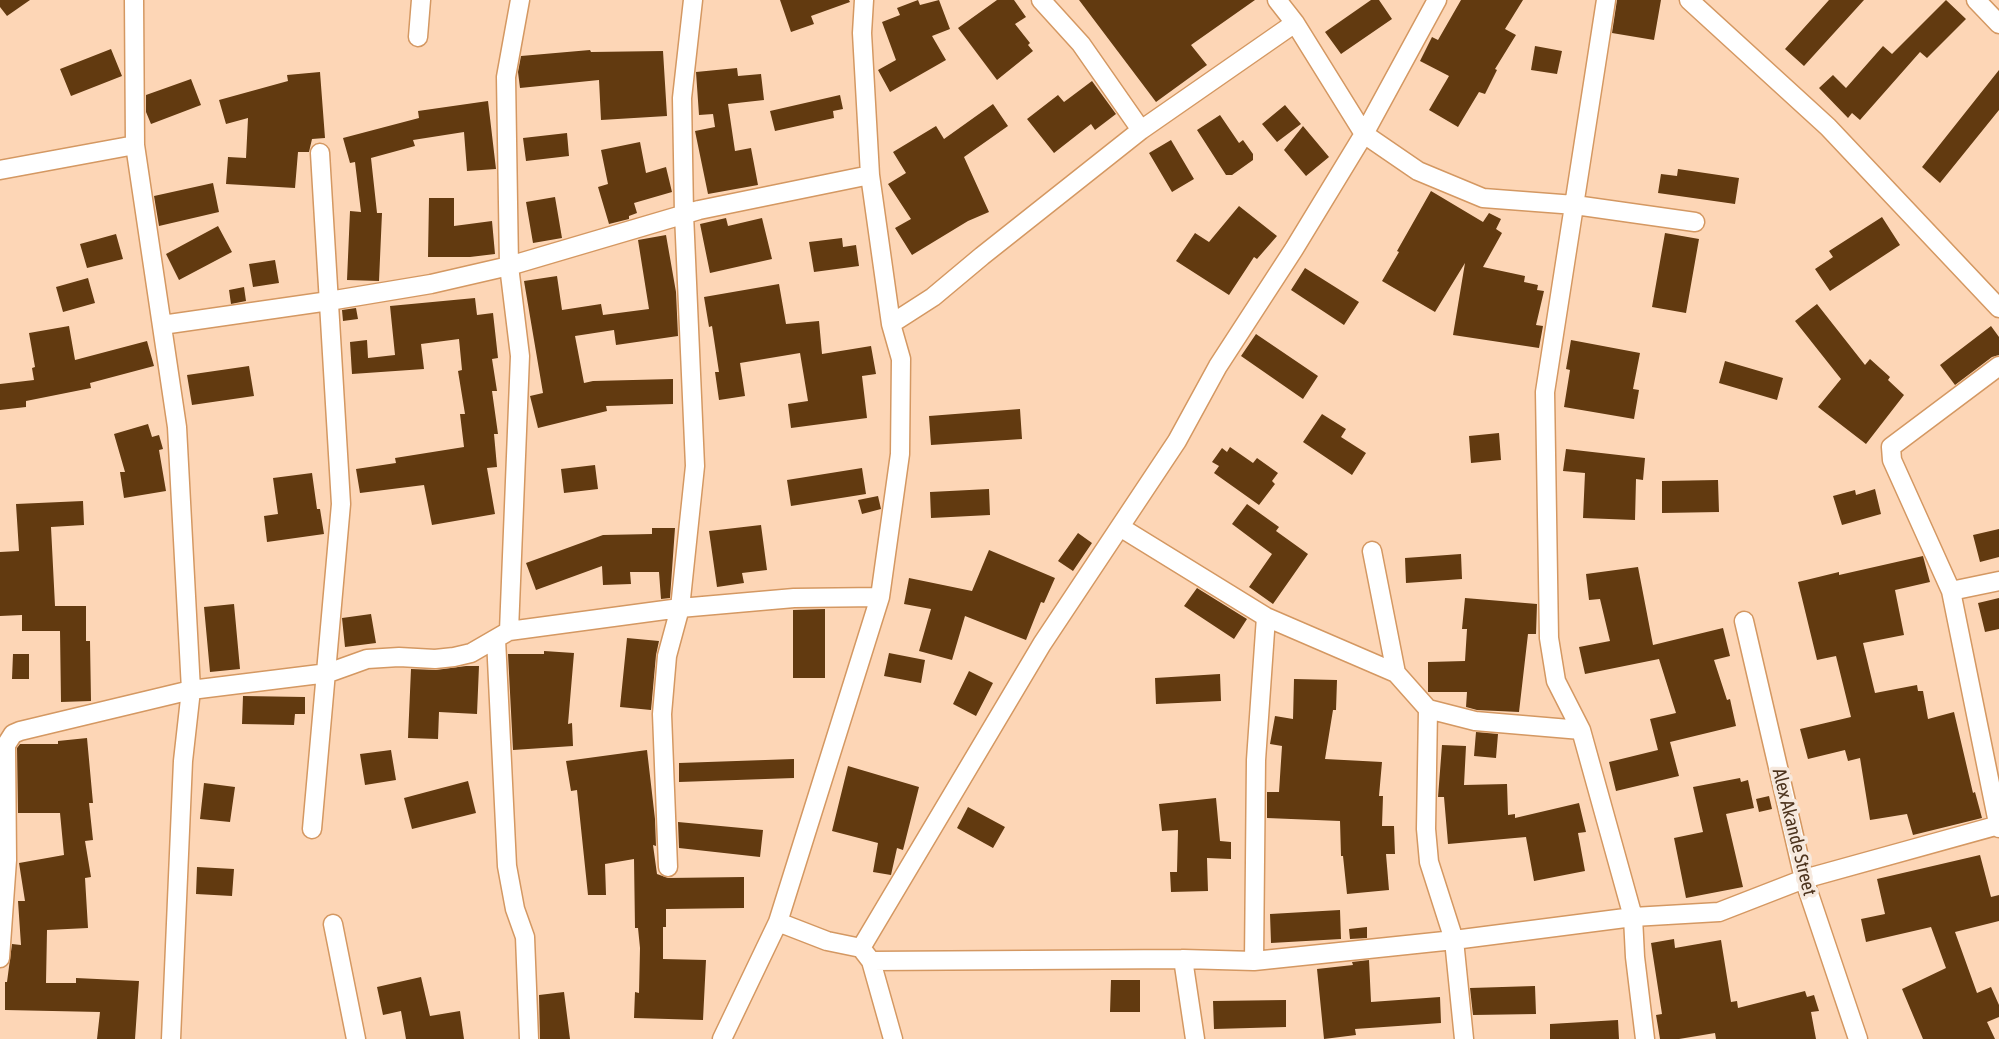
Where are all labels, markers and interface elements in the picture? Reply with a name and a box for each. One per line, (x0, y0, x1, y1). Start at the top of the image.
street label: Alex Akande Street (1767, 766, 1821, 898)

